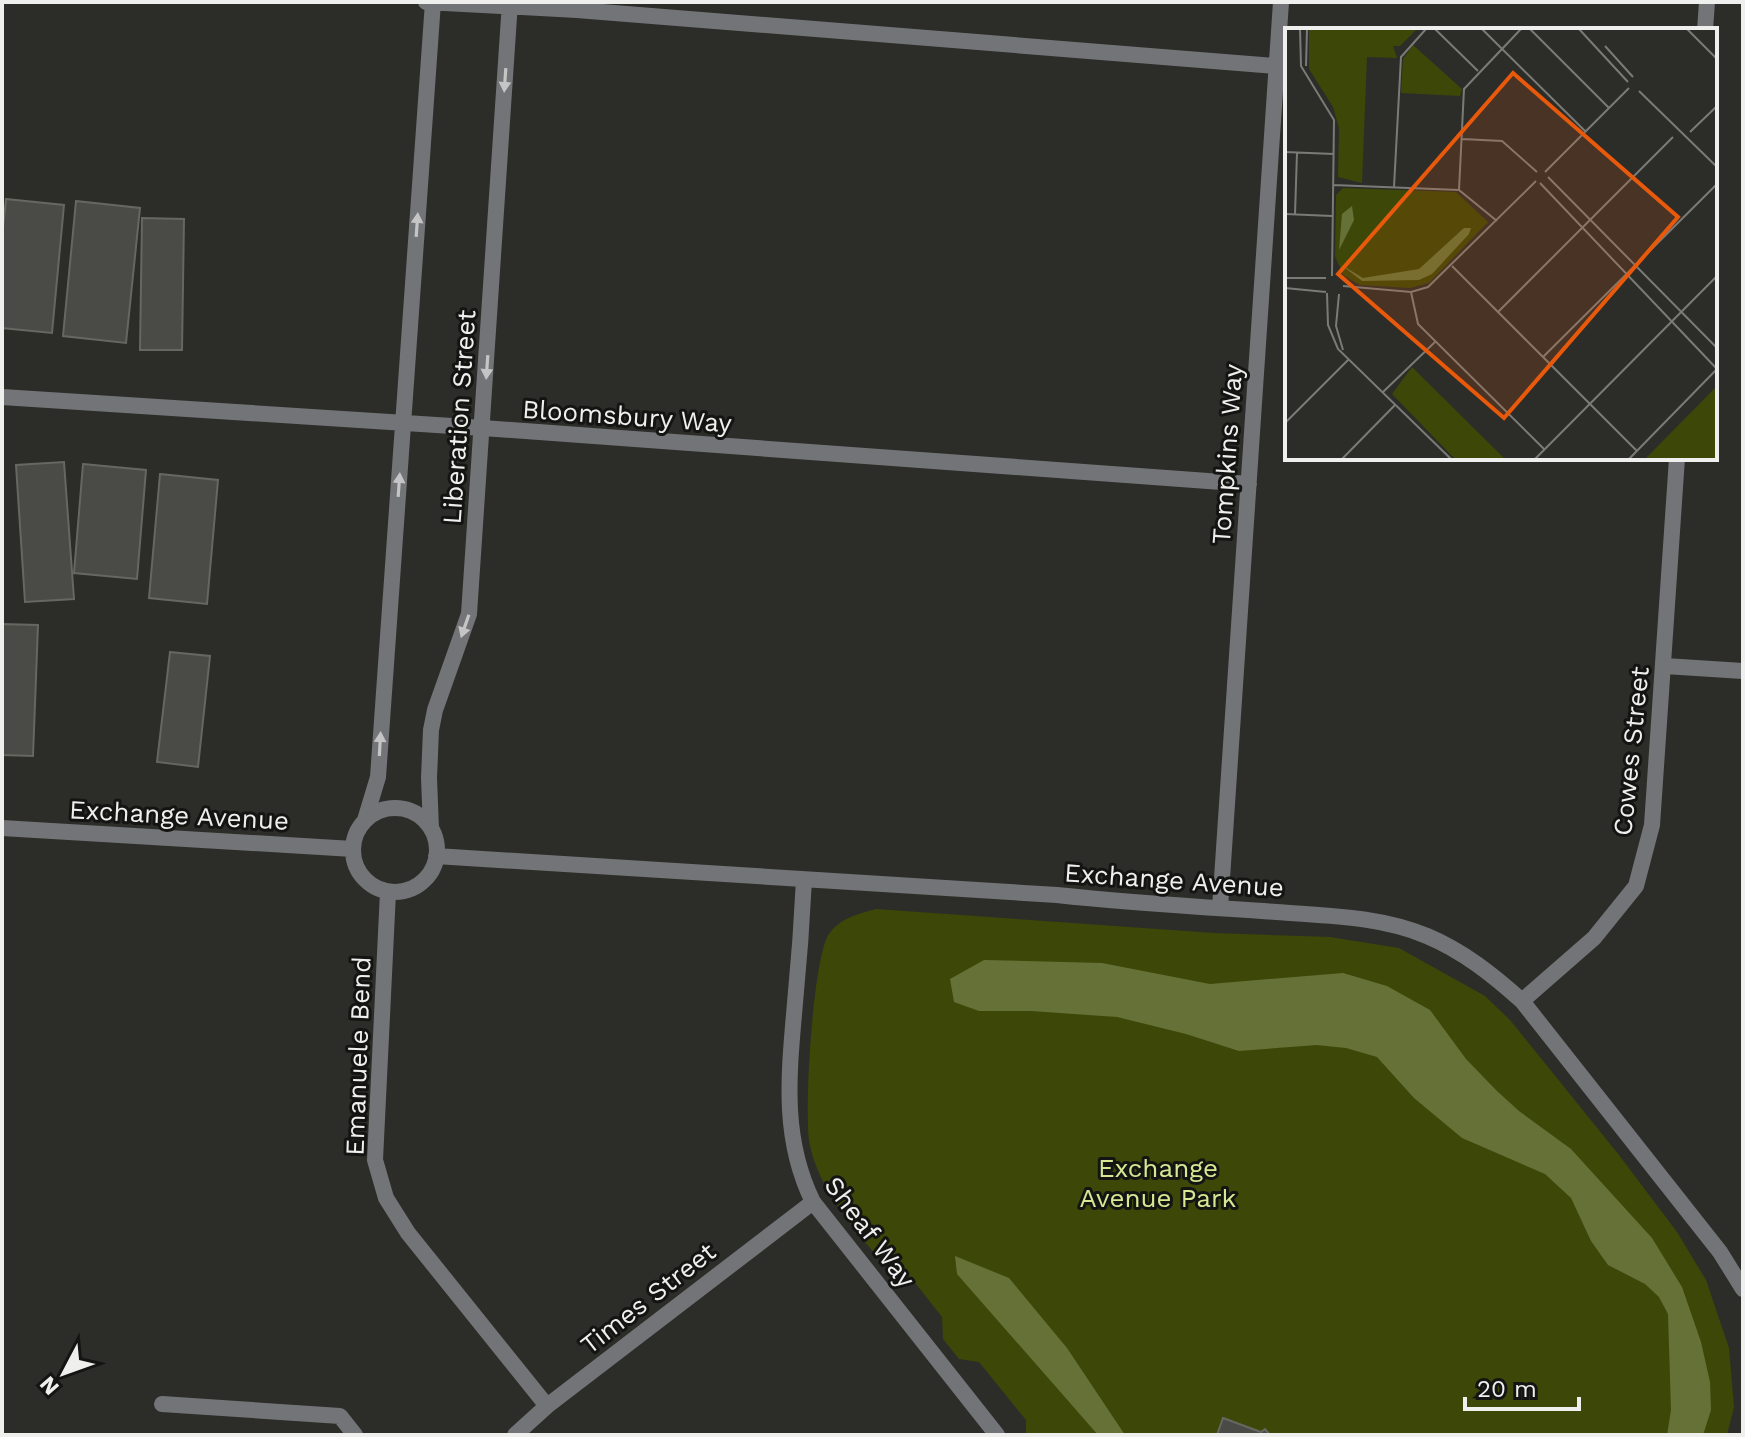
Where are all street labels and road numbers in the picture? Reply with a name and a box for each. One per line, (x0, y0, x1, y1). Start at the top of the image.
street label: Liberation Street (437, 309, 481, 525)
street label: Tompkins Way (1206, 362, 1248, 545)
street label: Bloomsbury Way (521, 394, 733, 438)
street label: Cowes Street (1607, 665, 1655, 837)
street label: Exchange Avenue (68, 794, 290, 836)
street label: Exchange Avenue (1063, 857, 1285, 903)
street label: Emanuele Bend (340, 956, 376, 1156)
street label: Sheaf Way (819, 1171, 922, 1294)
street label: Times Street (575, 1236, 721, 1360)

